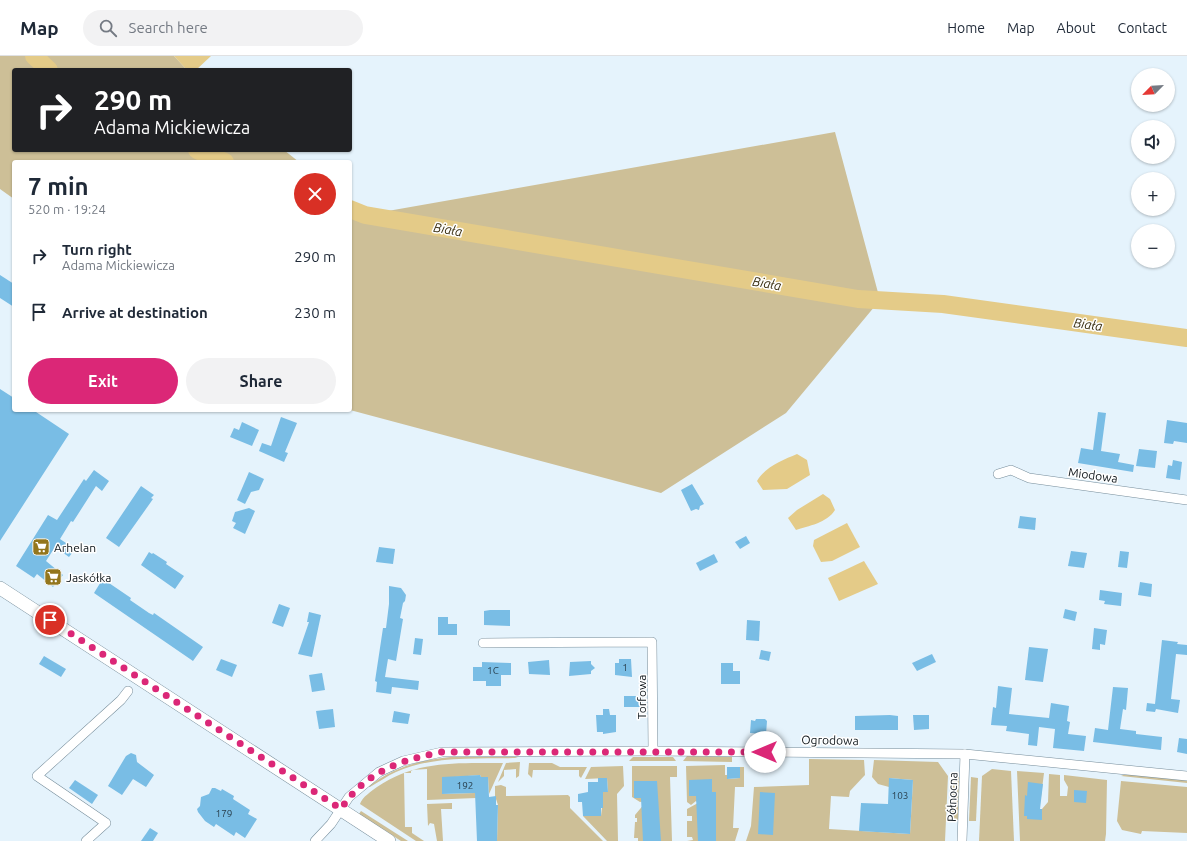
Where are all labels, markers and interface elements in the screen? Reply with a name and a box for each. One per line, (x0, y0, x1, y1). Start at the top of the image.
search box (83, 10, 363, 46)
text: Map (20, 17, 59, 39)
icon: search (97, 17, 119, 39)
text: Search here (129, 19, 208, 36)
text: Home (947, 20, 985, 36)
text: Map (1007, 20, 1035, 36)
text: About (1057, 20, 1096, 36)
text: Contact (1118, 20, 1167, 36)
north arrow (1131, 68, 1175, 112)
map controls (1131, 68, 1175, 268)
icon: right (28, 84, 80, 136)
text: 290 m (94, 84, 172, 115)
text: Adama Mickiewicza (94, 117, 250, 137)
button: sound (1131, 120, 1175, 164)
button: + (1131, 172, 1175, 216)
text: 7 min (28, 173, 89, 200)
button: close (294, 173, 336, 215)
text: 520 m · 19:24 (28, 202, 106, 216)
water label: Biała (432, 220, 464, 238)
button: − (1131, 224, 1175, 268)
text: Turn right (62, 241, 132, 258)
icon: right (28, 245, 50, 267)
text: 290 m (294, 248, 336, 265)
text: Adama Mickiewicza (62, 258, 175, 272)
water label: Biała (751, 274, 783, 292)
icon: arrive (28, 301, 50, 323)
text: Arrive at destination (62, 304, 208, 321)
text: 230 m (294, 304, 336, 321)
water label: Biała (1073, 315, 1103, 333)
button: Exit (28, 358, 178, 404)
button: Share (186, 358, 336, 404)
street label: Miodowa (1067, 465, 1119, 485)
supermarket icon: Arhelan (31, 537, 51, 557)
place label: Arhelan (54, 541, 96, 554)
supermarket icon: Jaskółka (43, 567, 63, 587)
place label: Jaskółka (66, 571, 112, 584)
pin (33, 603, 67, 637)
icon: arrive (39, 609, 61, 631)
house number: 1 (622, 662, 628, 673)
house number: 1C (487, 665, 499, 676)
street label: Torfowa (635, 675, 648, 719)
position arrow (744, 731, 786, 773)
street label: Ogrodowa (801, 733, 859, 747)
street label: Północna (945, 772, 959, 822)
house number: 192 (457, 780, 473, 791)
house number: 103 (892, 790, 908, 801)
house number: 179 (216, 808, 232, 819)

